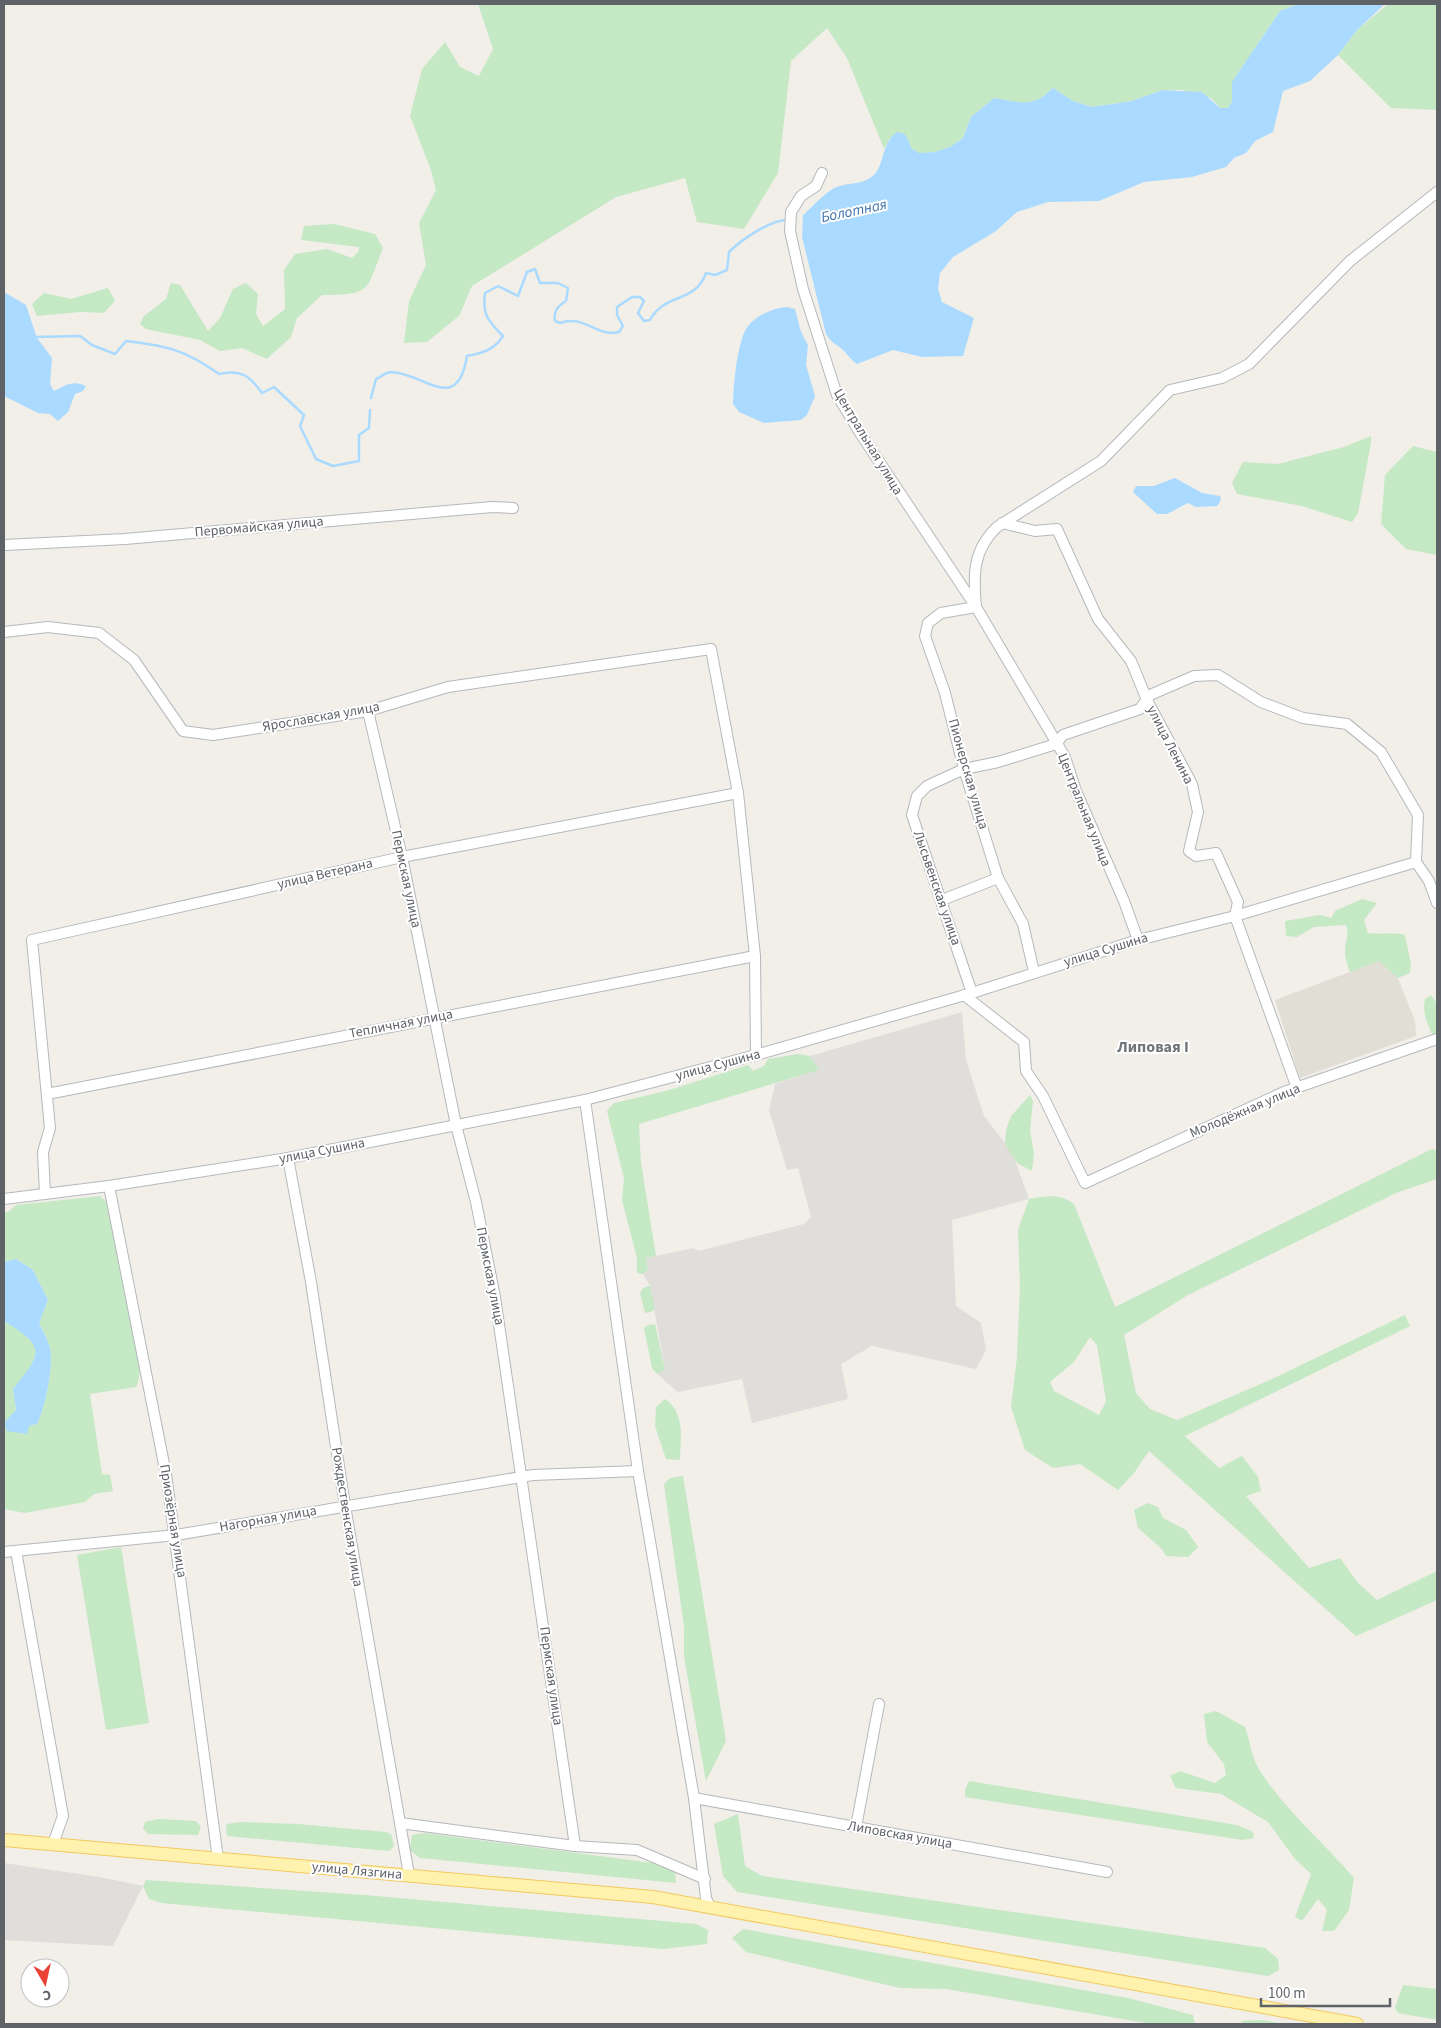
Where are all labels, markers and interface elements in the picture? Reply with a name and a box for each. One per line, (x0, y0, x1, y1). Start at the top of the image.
water label: Болотная (819, 194, 889, 228)
street label: Центральная улица (828, 385, 908, 499)
street label: Первомайская улица (194, 511, 324, 543)
street label: Ярославская улица (261, 697, 381, 737)
street label: улица Ленина (1142, 702, 1198, 788)
street label: Пионерская улица (943, 716, 993, 832)
street label: Центральная улица (1052, 750, 1116, 870)
street label: Пермская улица (386, 828, 426, 930)
street label: Лысьвенская улица (908, 828, 966, 948)
street label: улица Ветерана (275, 853, 375, 895)
street label: улица Сушина (1061, 928, 1151, 972)
street label: Тепличная улица (347, 1004, 455, 1044)
district label: Липовая I (1116, 1036, 1189, 1058)
street label: улица Сушина (673, 1044, 763, 1086)
street label: Молодёжная улица (1187, 1079, 1303, 1143)
street label: улица Сушина (277, 1133, 367, 1169)
street label: Пермская улица (471, 1225, 509, 1327)
street label: Рождественская улица (326, 1446, 368, 1588)
street label: Приозёрная улица (154, 1463, 192, 1579)
street label: Нагорная улица (218, 1501, 318, 1537)
street label: Пермская улица (534, 1625, 568, 1727)
street label: Липовская улица (846, 1816, 954, 1854)
street label: улица Лязгина (311, 1857, 403, 1885)
north arrow (20, 1958, 70, 2008)
scale bar (1261, 1976, 1390, 2008)
text: 100 m (1268, 1983, 1306, 2004)
text: С (41, 1984, 52, 2005)

